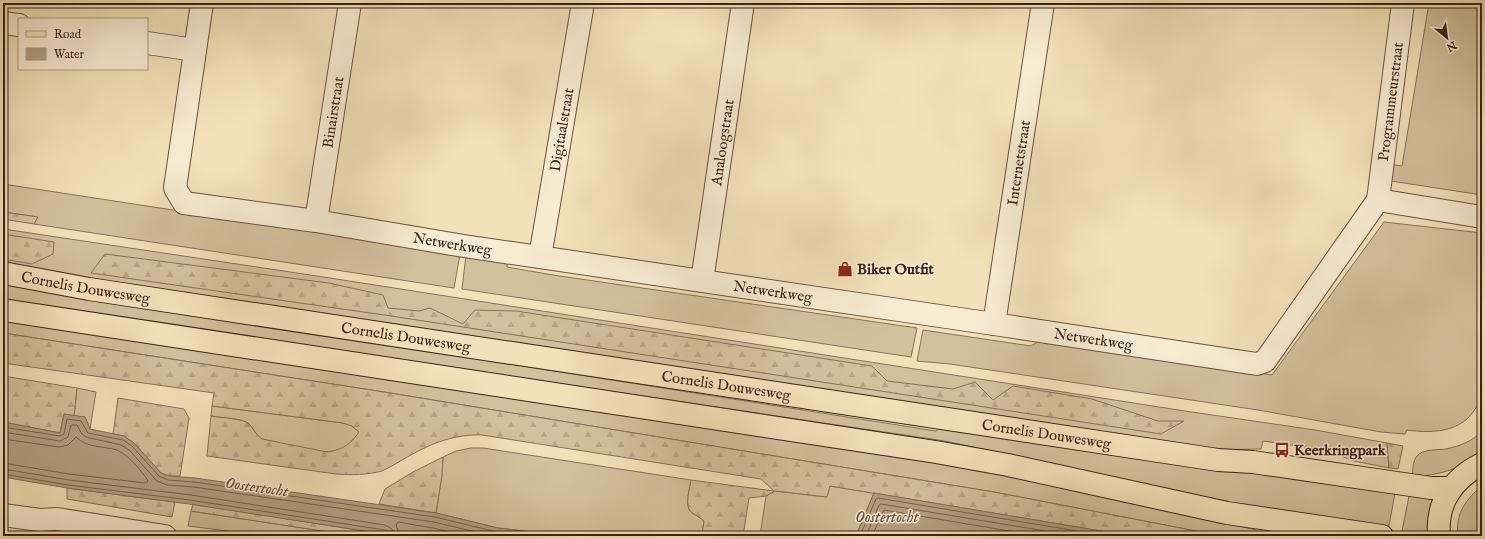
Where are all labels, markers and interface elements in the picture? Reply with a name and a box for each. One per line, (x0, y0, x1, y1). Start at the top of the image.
legend (18, 18, 148, 70)
north arrow (1427, 18, 1467, 58)
text: Road (54, 27, 82, 42)
text: N (1443, 37, 1460, 55)
street label: Programmeurstraat (1374, 41, 1408, 162)
text: Water (54, 47, 85, 62)
street label: Binairstraat (319, 75, 348, 149)
street label: Digitaalstraat (546, 87, 578, 173)
street label: Analoogstraat (707, 98, 739, 188)
street label: Internetstraat (1003, 119, 1035, 207)
street label: Netwerkweg (412, 229, 494, 260)
shop icon: Biker Outfit (836, 260, 854, 278)
place label: Biker Outfit (857, 260, 935, 279)
street label: Cornelis Douwesweg (20, 268, 152, 308)
street label: Netwerkweg (732, 277, 814, 307)
street label: Cornelis Douwesweg (340, 318, 473, 357)
street label: Netwerkweg (1053, 324, 1135, 355)
street label: Cornelis Douwesweg (660, 367, 793, 405)
street label: Cornelis Douwesweg (981, 415, 1113, 454)
bus stop icon: Keerkringpark (1273, 441, 1291, 459)
place label: Keerkringpark (1294, 441, 1387, 460)
water label: Oostertocht (224, 474, 290, 502)
water label: Oostertocht (855, 508, 920, 528)

